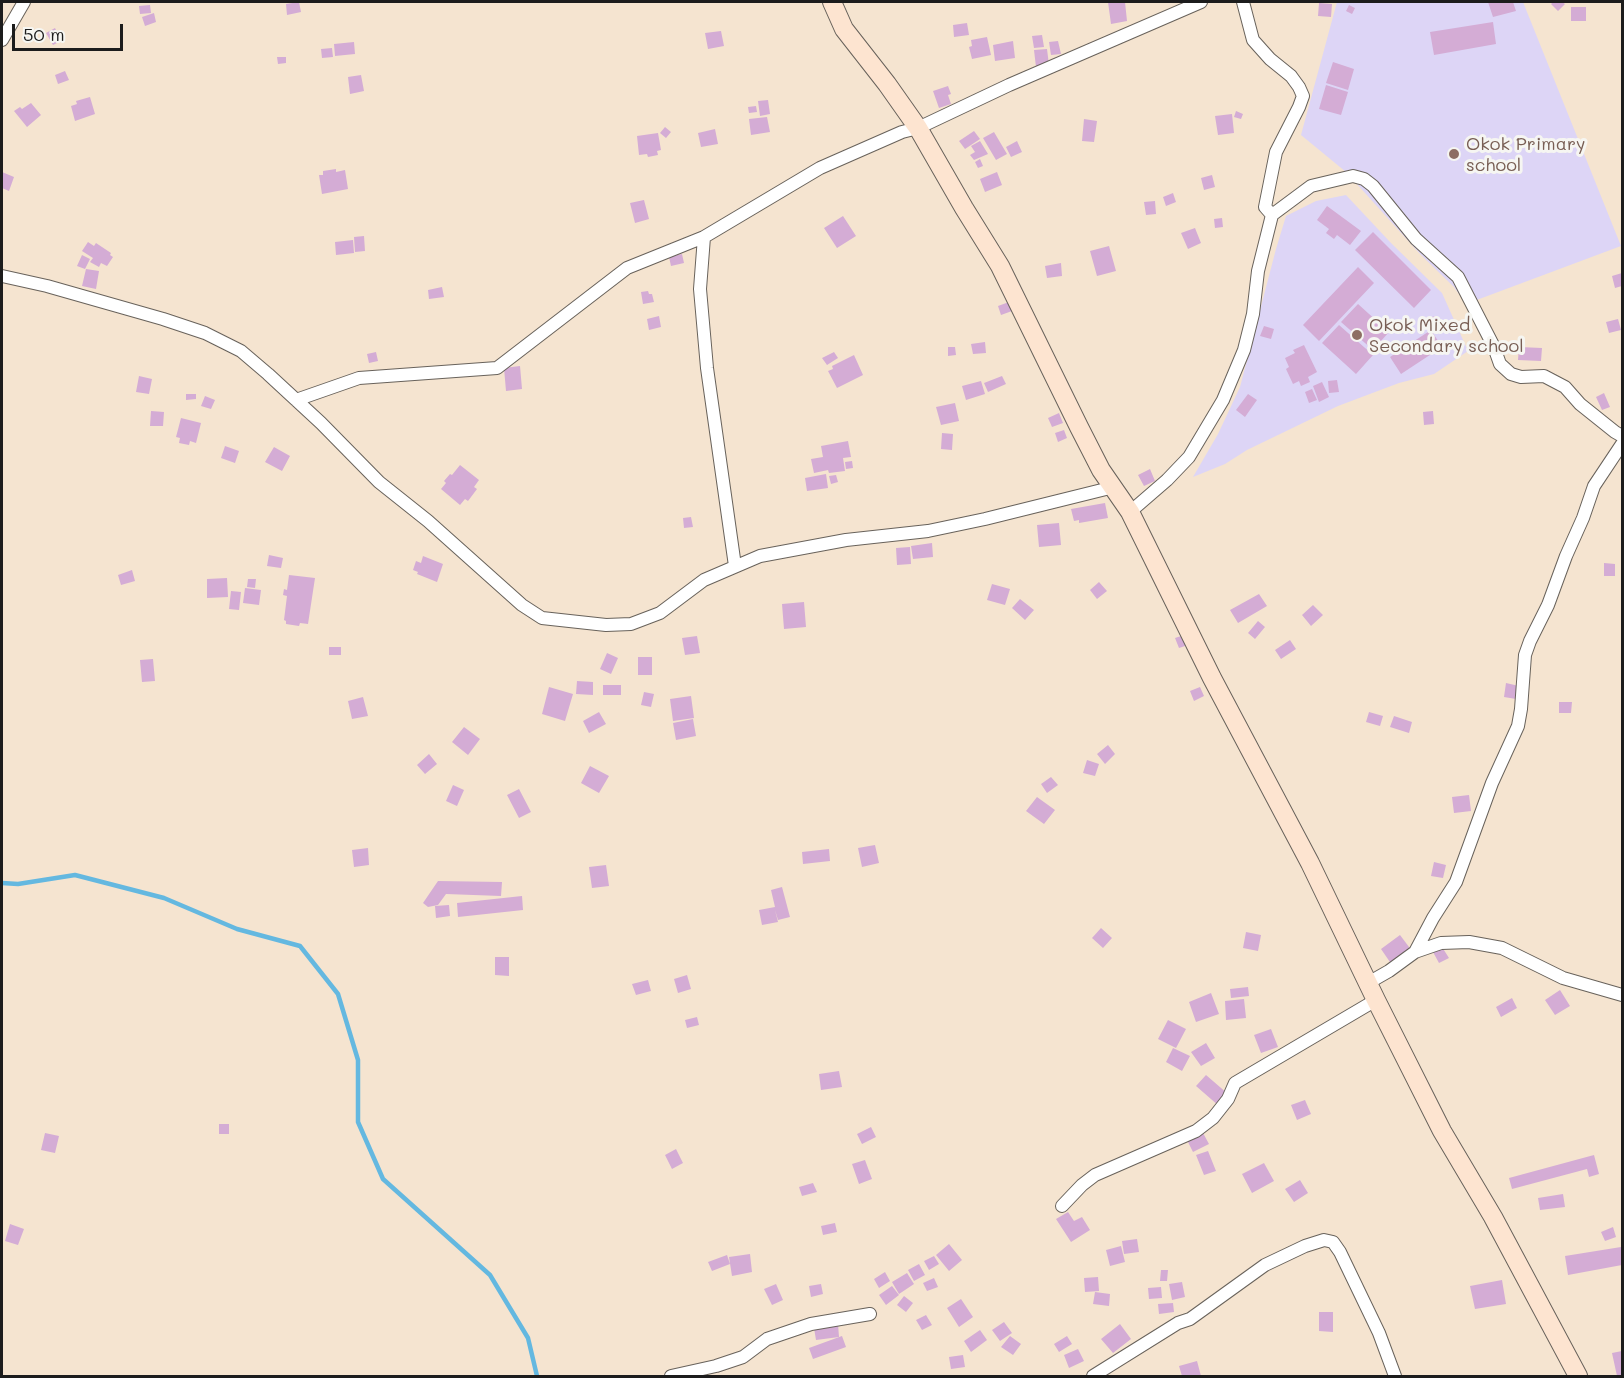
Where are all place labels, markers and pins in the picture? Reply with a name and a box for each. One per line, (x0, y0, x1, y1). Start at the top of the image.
place label: Okok Primary school (1466, 133, 1585, 176)
marker: Okok Primary school (1447, 147, 1461, 161)
place label: Okok Mixed Secondary school (1369, 314, 1524, 356)
marker: Okok Mixed Secondary school (1350, 328, 1364, 342)

